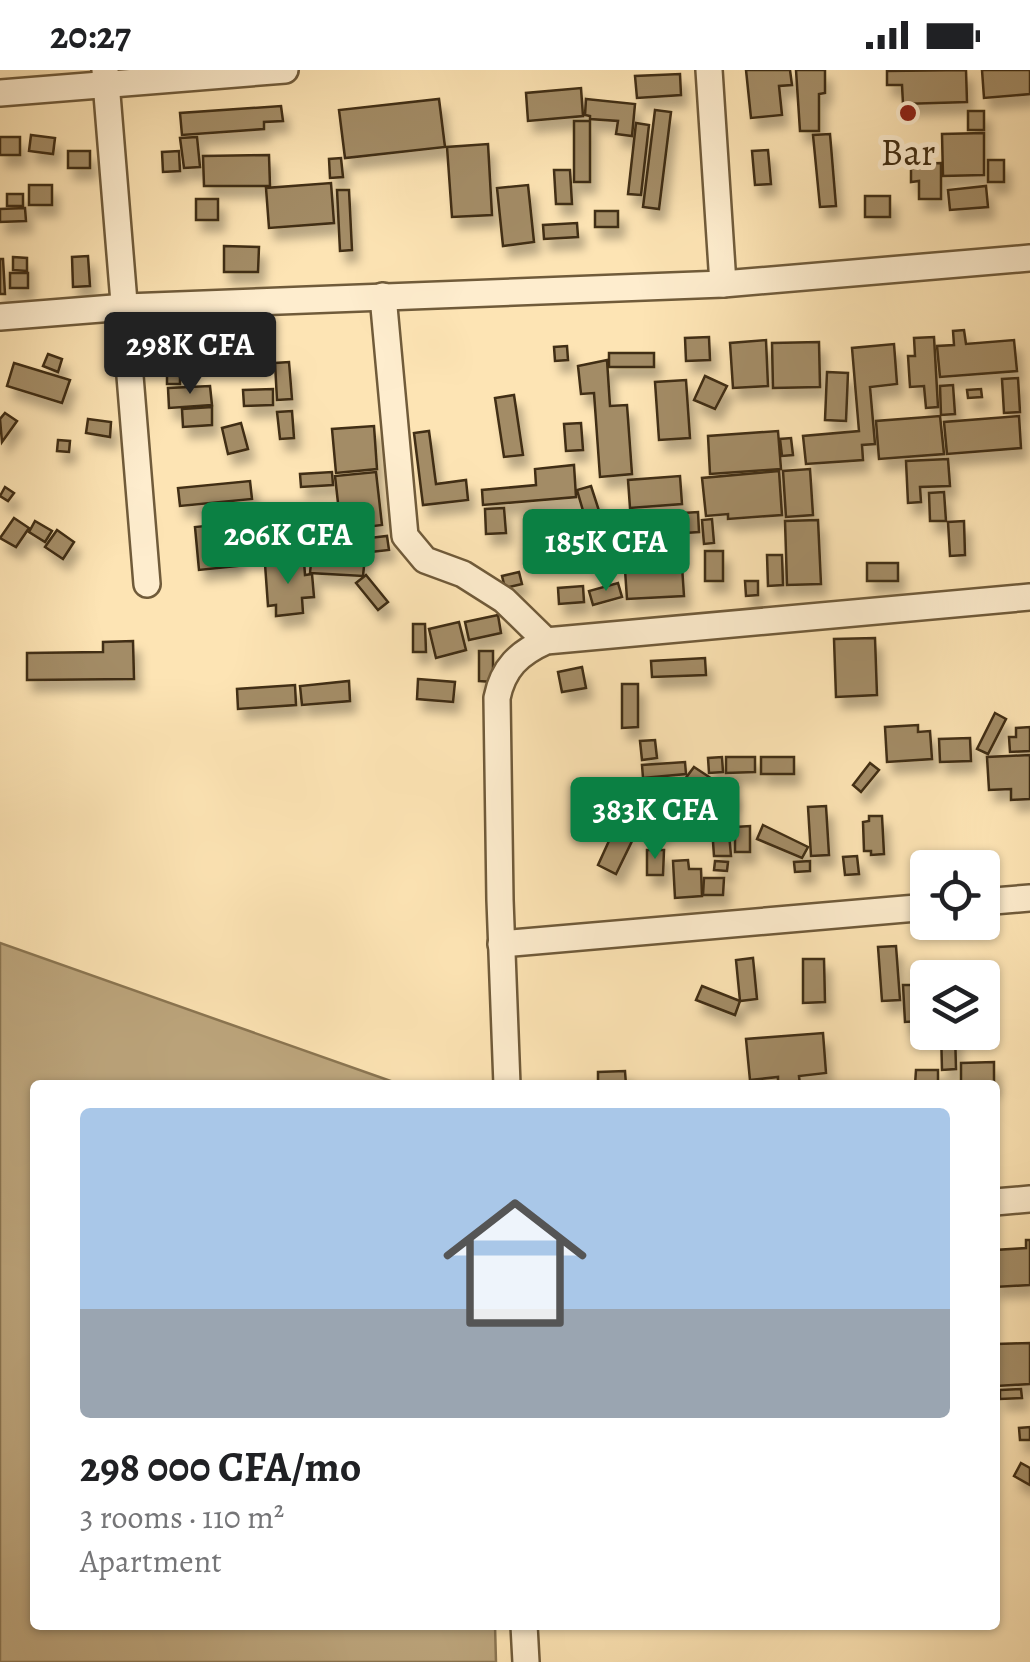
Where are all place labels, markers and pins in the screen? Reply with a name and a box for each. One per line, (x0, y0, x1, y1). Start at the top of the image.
marker: Bar (897, 102, 919, 124)
place label: Bar (881, 126, 935, 178)
pin: 298K CFA (87, 312, 293, 397)
pin: 206K CFA (185, 502, 391, 587)
pin: 185K CFA (503, 509, 709, 594)
pin: 383K CFA (552, 777, 758, 862)

